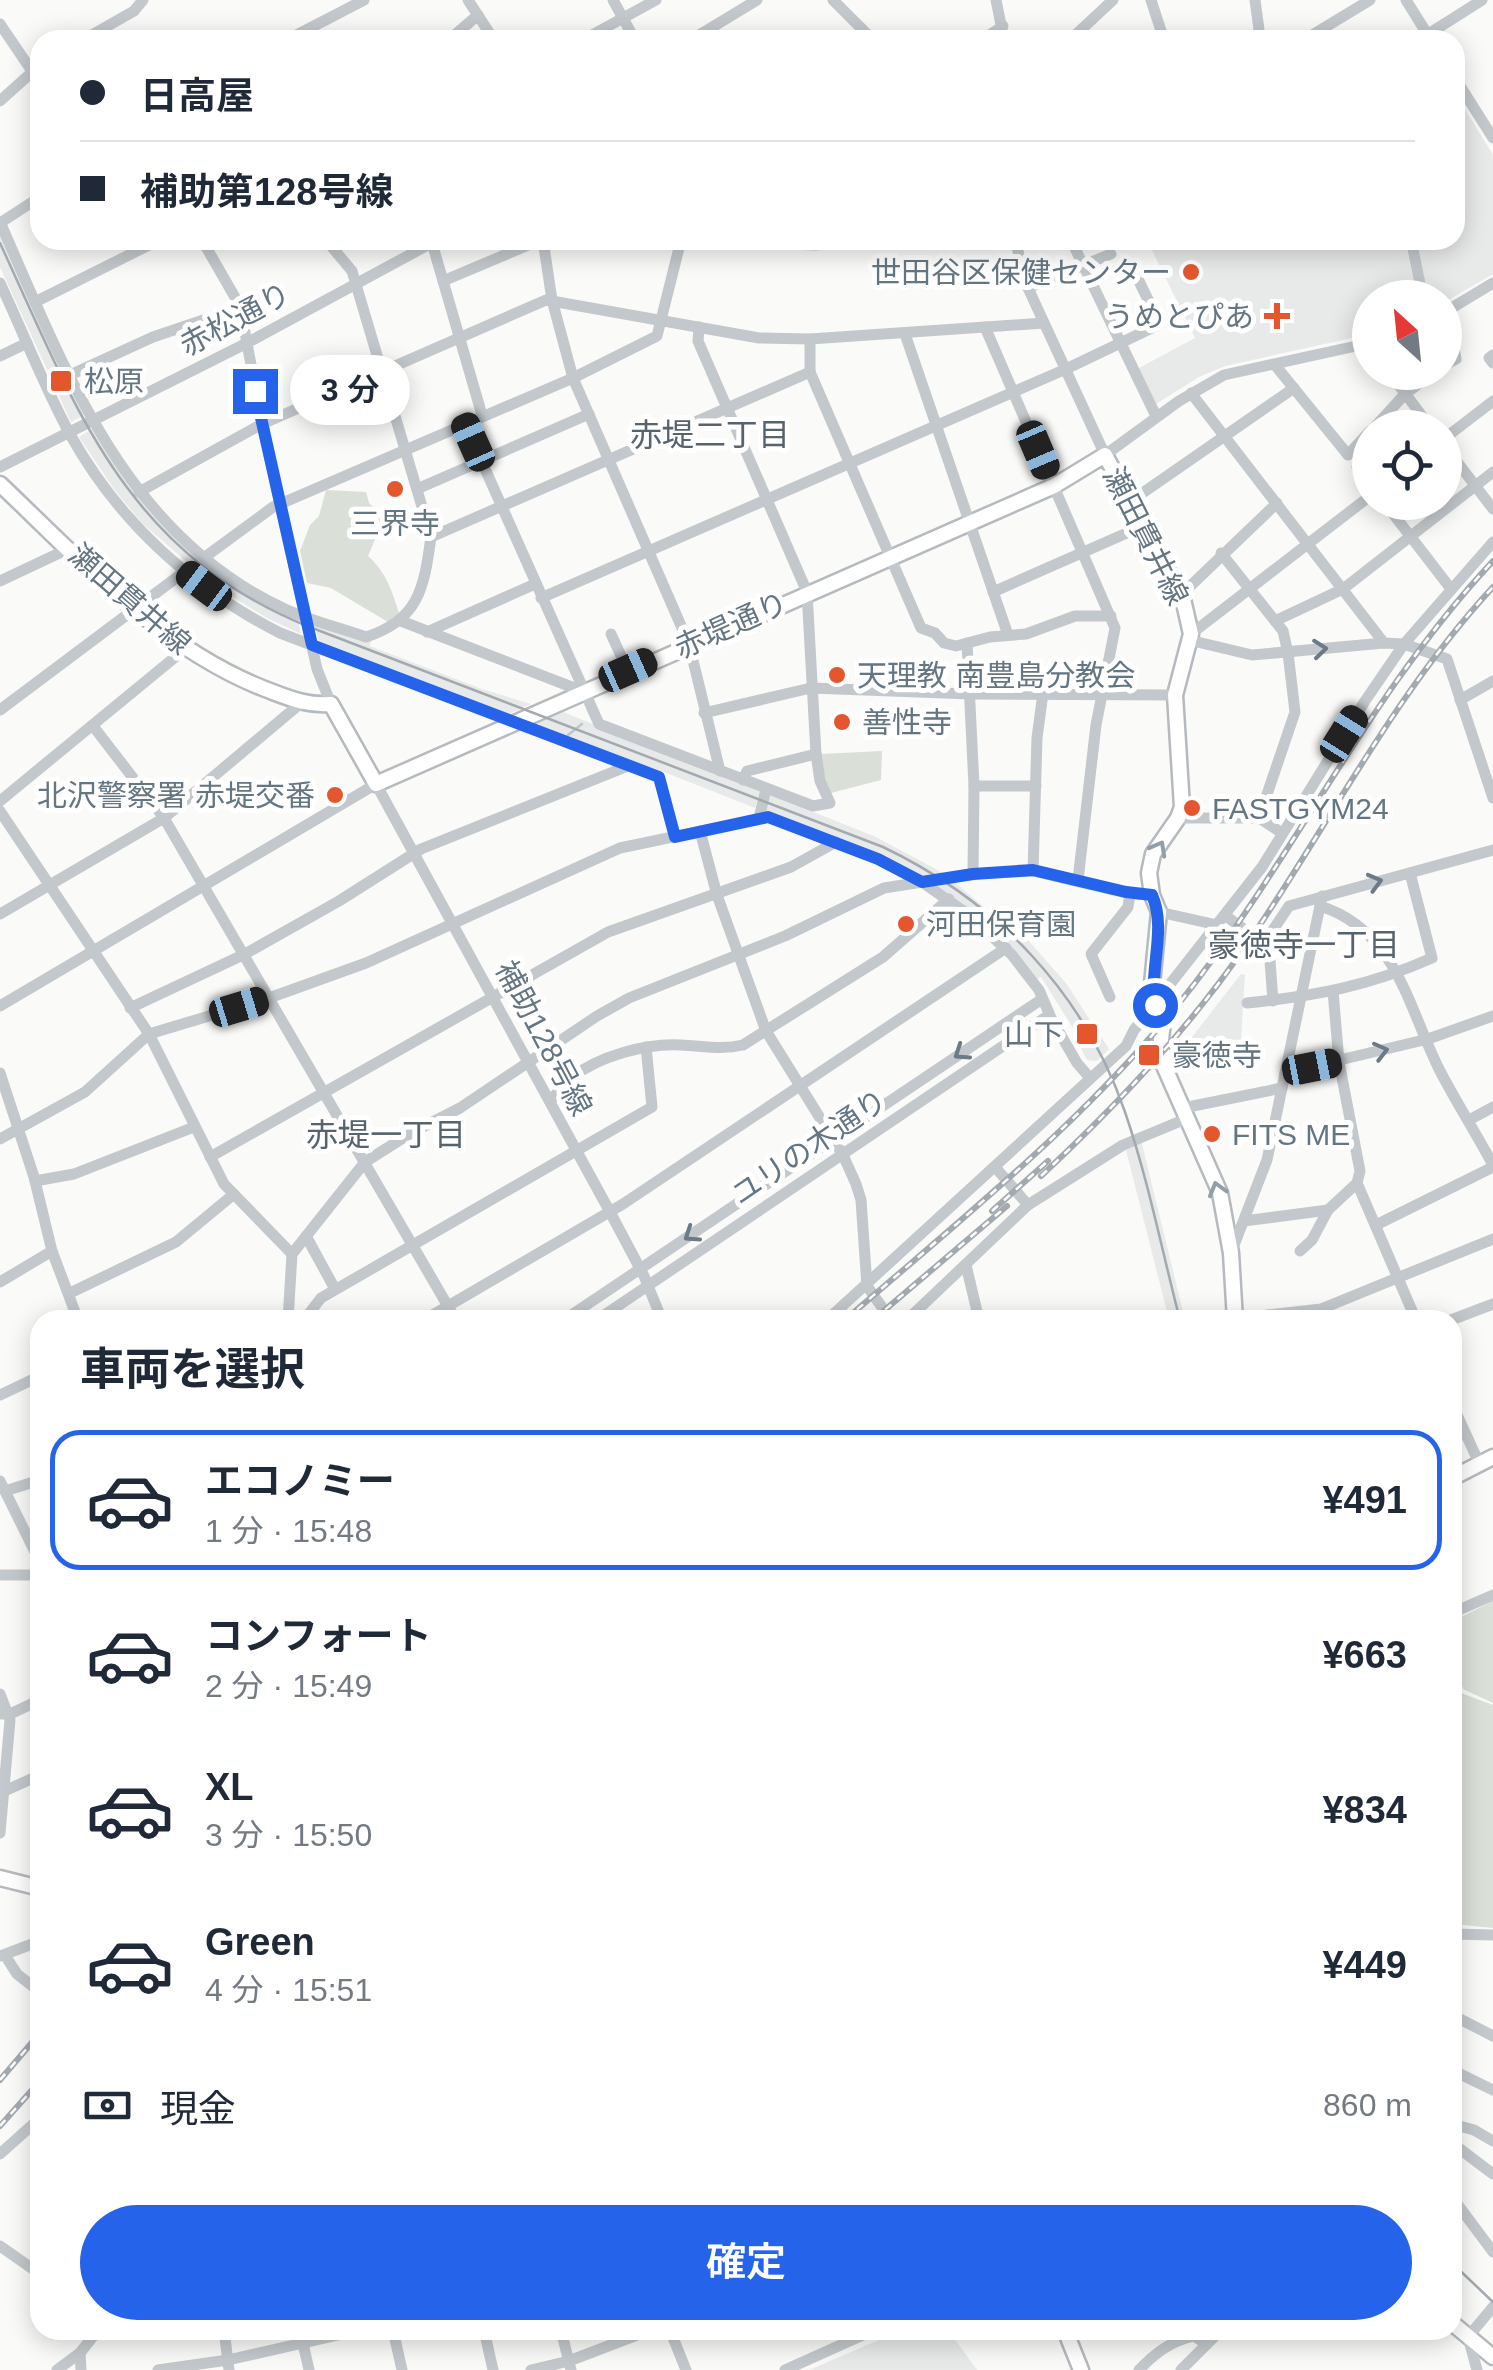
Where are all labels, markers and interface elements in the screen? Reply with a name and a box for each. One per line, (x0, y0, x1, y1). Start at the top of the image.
text: 日高屋 (140, 75, 254, 117)
text: 補助第128号線 (140, 171, 393, 213)
place label: 世田谷区保健センター (871, 256, 1171, 289)
marker: 世田谷区保健センター (1180, 261, 1202, 283)
street label: 赤松通り (174, 276, 296, 362)
north arrow (1352, 280, 1462, 390)
map controls (1352, 280, 1462, 520)
place label: うめとぴあ (1104, 300, 1254, 333)
marker: うめとぴあ (1264, 303, 1290, 329)
callout: 3 分 (290, 356, 410, 426)
place label: 松原 (84, 365, 144, 398)
marker: 松原 (48, 368, 74, 394)
route end (233, 369, 278, 414)
text: 3 分 (321, 372, 379, 408)
car (447, 408, 499, 476)
button: locate (1352, 410, 1462, 520)
district label: 赤堤二丁目 (630, 417, 790, 453)
car (1012, 417, 1064, 483)
street label: 瀬田貫井線 (1097, 462, 1195, 610)
marker: 三界寺 (384, 478, 406, 500)
place label: 三界寺 (350, 507, 440, 540)
street label: 瀬田貫井線 (63, 537, 197, 661)
car (171, 556, 237, 616)
street label: 赤堤通り (669, 586, 793, 664)
one-way arrow (1312, 639, 1328, 661)
car (594, 644, 662, 696)
place label: 天理教 南豊島分教会 (857, 659, 1135, 692)
marker: 天理教 南豊島分教会 (826, 664, 848, 686)
car (1315, 701, 1373, 767)
place label: 善性寺 (862, 706, 952, 739)
marker: 善性寺 (831, 711, 853, 733)
place label: 北沢警察署 赤堤交番 (37, 779, 315, 812)
marker: 北沢警察署 赤堤交番 (324, 784, 346, 806)
place label: FASTGYM24 (1212, 792, 1389, 825)
marker: FASTGYM24 (1181, 797, 1203, 819)
one-way arrow (1147, 841, 1167, 859)
one-way arrow (1366, 873, 1384, 894)
place label: 河田保育園 (926, 908, 1076, 941)
marker: 河田保育園 (895, 913, 917, 935)
district label: 豪徳寺一丁目 (1208, 927, 1400, 963)
street label: 補助128号線 (490, 955, 598, 1121)
route start (1133, 983, 1178, 1028)
car (206, 984, 272, 1030)
place label: 山下 (1004, 1018, 1064, 1051)
marker: 山下 (1074, 1021, 1100, 1047)
place label: 豪徳寺 (1172, 1039, 1262, 1072)
one-way arrow (953, 1041, 971, 1060)
marker: 豪徳寺 (1136, 1042, 1162, 1068)
one-way arrow (1372, 1042, 1389, 1063)
car (1280, 1047, 1344, 1087)
street label: ユリの木通り (725, 1083, 893, 1211)
district label: 赤堤一丁目 (306, 1117, 466, 1153)
place label: FITS ME (1232, 1118, 1350, 1151)
marker: FITS ME (1201, 1123, 1223, 1145)
one-way arrow (1208, 1181, 1229, 1198)
one-way arrow (684, 1223, 703, 1241)
text: 車両を選択 (80, 1344, 305, 1395)
icon: car (85, 1455, 175, 1545)
text: エコノミー (205, 1460, 395, 1502)
text: ¥491 (1322, 1479, 1407, 1521)
text: 1 分 · 15:48 (205, 1513, 372, 1549)
icon: car (85, 1610, 175, 1700)
text: コンフォート (205, 1615, 432, 1657)
text: ¥663 (1322, 1634, 1407, 1676)
text: 2 分 · 15:49 (205, 1668, 372, 1704)
icon: car (85, 1765, 175, 1855)
text: XL (205, 1766, 254, 1808)
text: ¥834 (1322, 1789, 1407, 1831)
text: 3 分 · 15:50 (205, 1817, 372, 1853)
icon: car (85, 1920, 175, 2010)
text: Green (205, 1921, 315, 1963)
text: ¥449 (1322, 1944, 1407, 1986)
text: 4 分 · 15:51 (205, 1972, 372, 2008)
icon: cash (80, 2078, 135, 2133)
text: 860 m (1323, 2087, 1412, 2123)
text: 現金 (160, 2088, 236, 2130)
button: 確定 (80, 2205, 1412, 2320)

